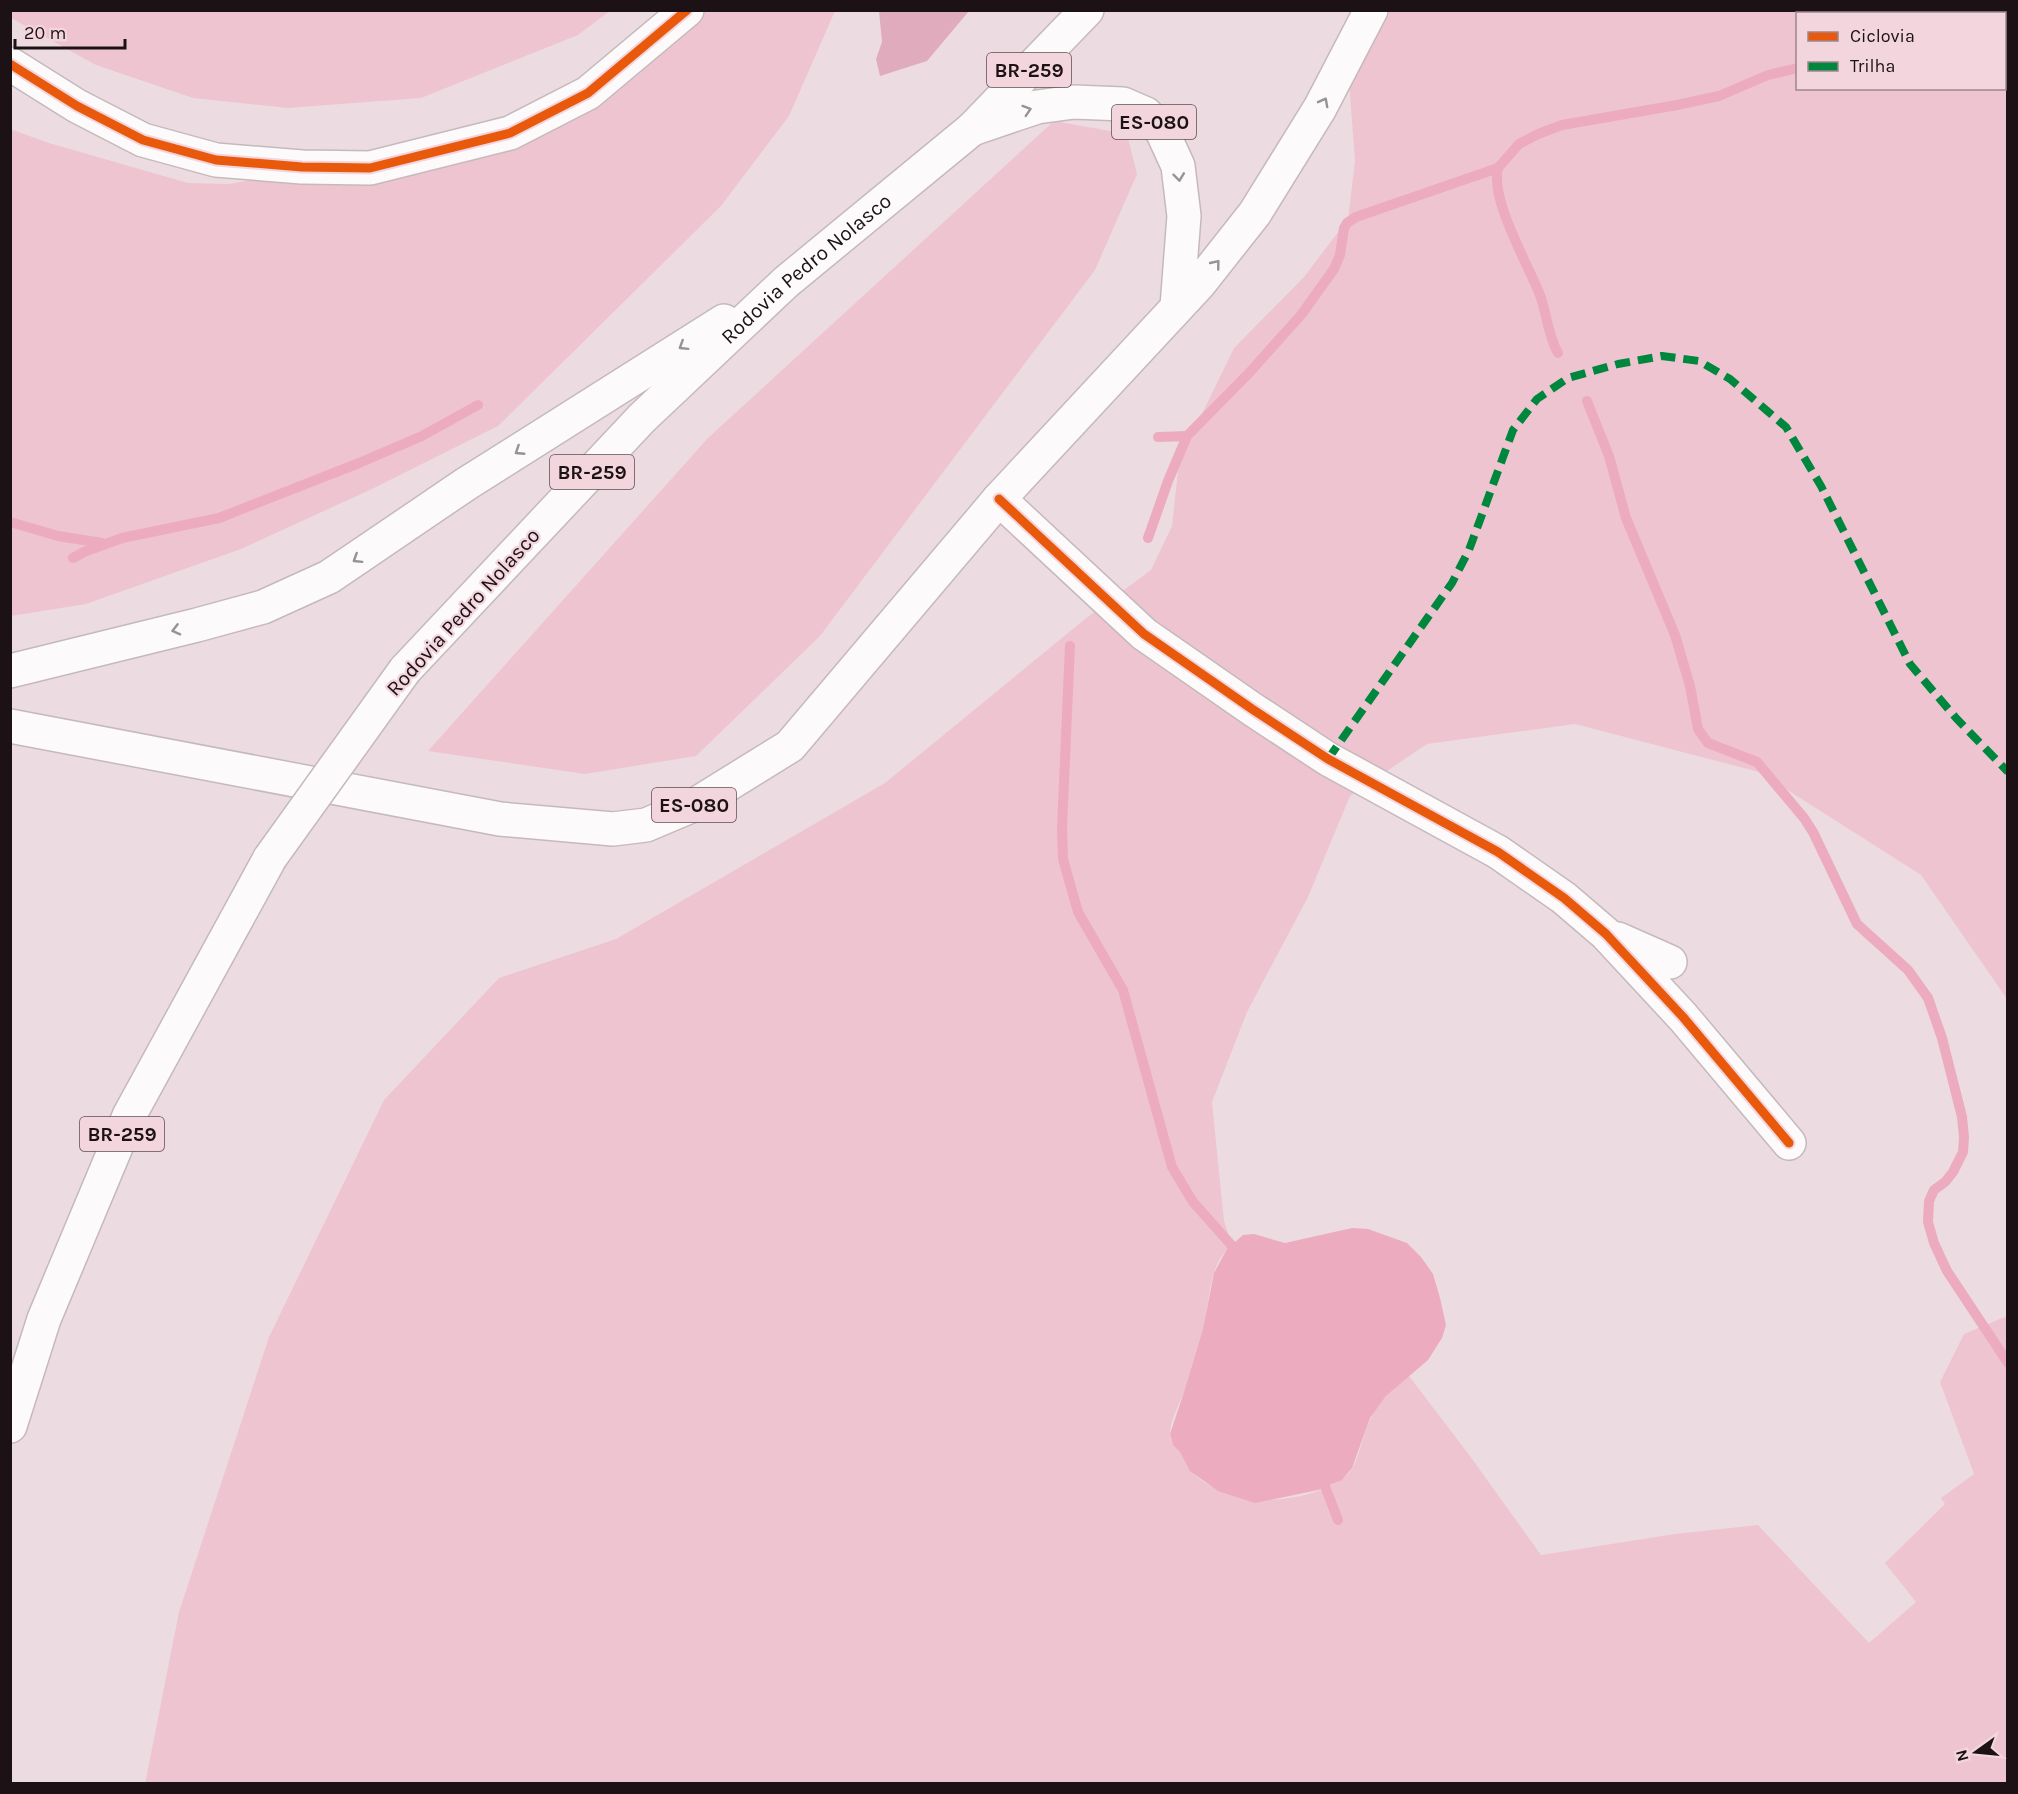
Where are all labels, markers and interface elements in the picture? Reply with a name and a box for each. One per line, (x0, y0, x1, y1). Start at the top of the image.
scale bar (15, 12, 124, 50)
legend (1796, 12, 2006, 90)
text: 20 m (24, 22, 66, 44)
text: Ciclovia (1850, 25, 1915, 47)
road number: BR-259 (987, 53, 1071, 87)
text: Trilha (1850, 55, 1895, 77)
one-way arrow (1317, 97, 1328, 108)
one-way arrow (1021, 105, 1032, 117)
road number: ES-080 (1112, 105, 1196, 139)
one-way arrow (1172, 172, 1185, 181)
street label: Rodovia Pedro Nolasco (716, 188, 896, 349)
one-way arrow (1208, 259, 1219, 270)
one-way arrow (679, 339, 690, 350)
one-way arrow (514, 443, 525, 454)
road number: BR-259 (550, 455, 634, 489)
street label: Rodovia Pedro Nolasco (381, 523, 545, 701)
one-way arrow (353, 552, 363, 564)
one-way arrow (172, 622, 182, 635)
road number: ES-080 (652, 788, 736, 822)
road number: BR-259 (80, 1117, 164, 1151)
north arrow (1946, 1722, 2006, 1782)
text: N (1951, 1748, 1973, 1764)

